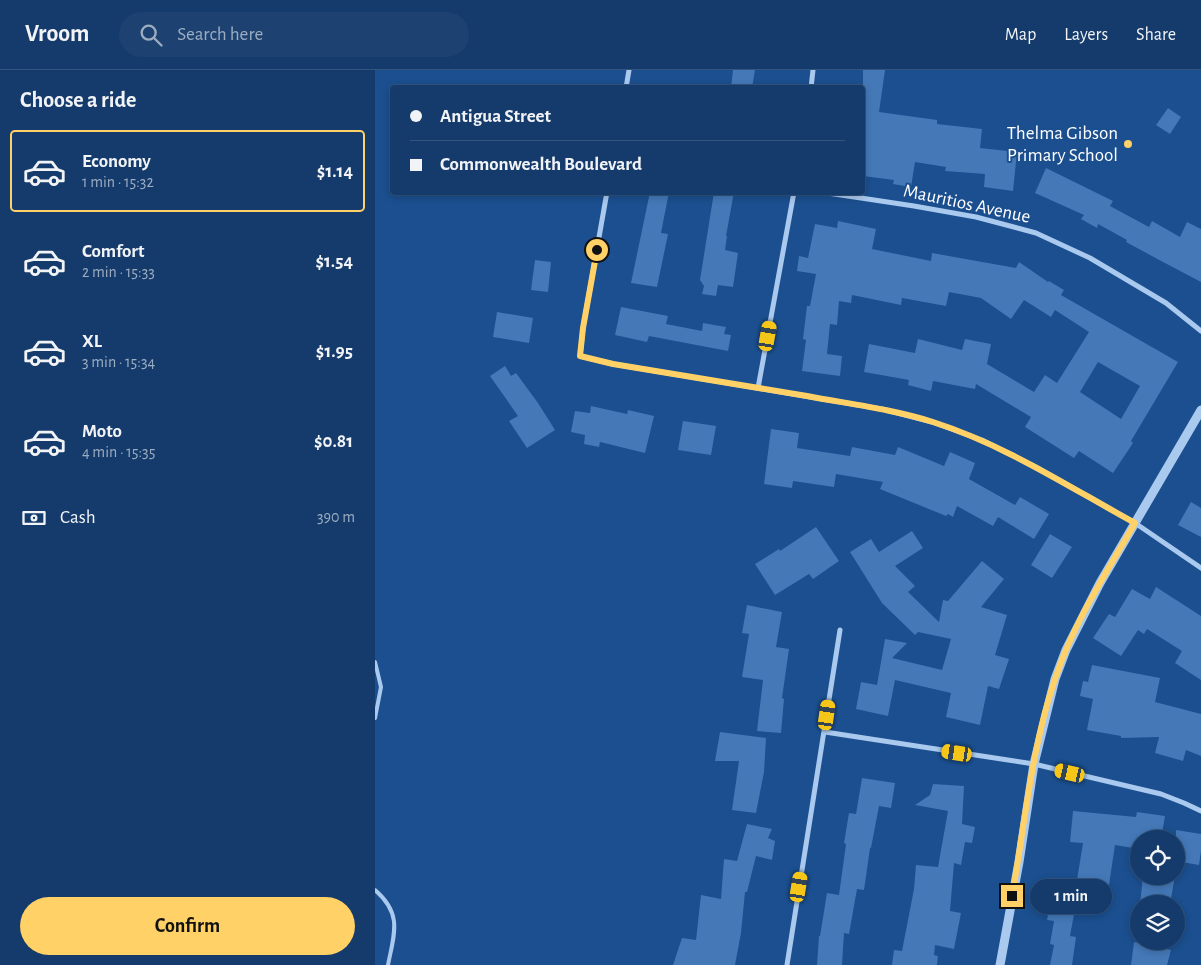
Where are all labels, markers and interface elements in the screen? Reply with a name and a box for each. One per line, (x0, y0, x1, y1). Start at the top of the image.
search box (119, 12, 469, 57)
icon: search (137, 21, 165, 49)
text: Vroom (25, 22, 89, 46)
text: Search here (177, 25, 263, 44)
text: Map (1005, 26, 1036, 44)
text: Layers (1064, 26, 1108, 44)
text: Share (1136, 26, 1176, 44)
text: Choose a ride (20, 89, 136, 111)
text: Antigua Street (440, 107, 551, 126)
place label: Thelma Gibson Primary School (1007, 124, 1118, 165)
marker: Thelma Gibson Primary School (1122, 138, 1134, 150)
icon: car (22, 149, 67, 194)
text: Economy (82, 152, 151, 171)
text: Commonwealth Boulevard (440, 155, 642, 174)
text: $1.14 (317, 162, 353, 181)
text: 1 min · 15:32 (82, 174, 154, 190)
street label: Mauritios Avenue (902, 181, 1032, 227)
icon: car (22, 239, 67, 284)
route start (586, 239, 608, 261)
text: Comfort (82, 242, 144, 261)
text: $1.54 (315, 252, 353, 271)
text: 2 min · 15:33 (82, 264, 155, 280)
car (758, 320, 777, 352)
icon: car (22, 329, 67, 374)
text: XL (82, 332, 102, 351)
text: $1.95 (316, 342, 353, 361)
text: 3 min · 15:34 (82, 354, 155, 370)
icon: car (22, 419, 67, 464)
text: Moto (82, 422, 122, 441)
text: $0.81 (314, 432, 353, 451)
text: 4 min · 15:35 (82, 444, 155, 460)
icon: cash (20, 504, 48, 532)
text: Cash (60, 508, 96, 527)
text: 390 m (317, 509, 355, 525)
car (817, 699, 836, 731)
car (941, 743, 972, 763)
car (1053, 762, 1086, 784)
map controls (1130, 830, 1185, 950)
button: locate (1130, 830, 1185, 885)
car (789, 871, 808, 903)
callout: 1 min (1029, 878, 1112, 914)
route end (1001, 885, 1023, 907)
text: 1 min (1054, 888, 1088, 904)
button: layers (1130, 895, 1185, 950)
button: Confirm (20, 897, 355, 955)

